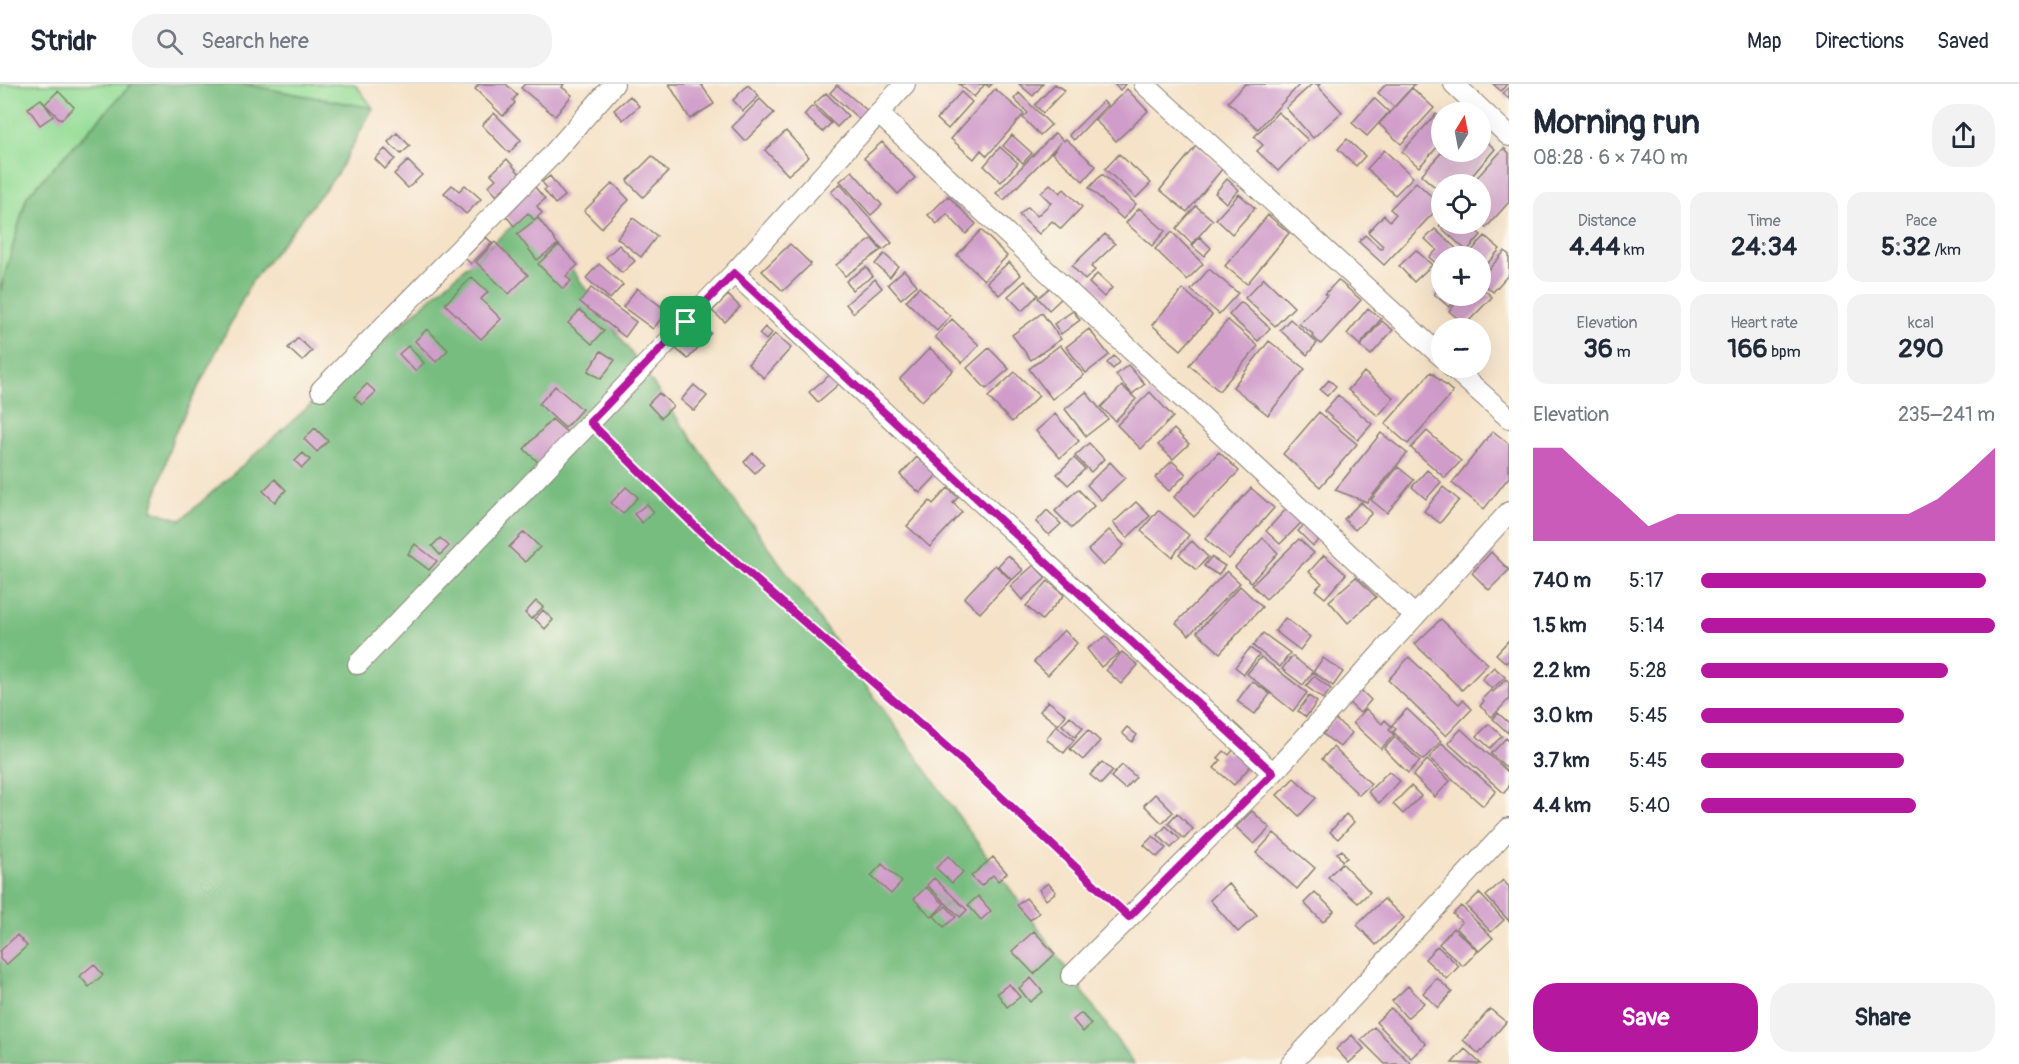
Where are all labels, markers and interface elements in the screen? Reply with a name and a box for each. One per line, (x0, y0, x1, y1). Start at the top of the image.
search box (132, 14, 552, 68)
text: Stridr (30, 24, 96, 59)
icon: search (153, 25, 186, 58)
text: Search here (201, 27, 309, 55)
text: Map (1747, 28, 1782, 55)
text: Directions (1815, 28, 1904, 55)
text: Saved (1937, 28, 1989, 55)
north arrow (1431, 102, 1491, 162)
map controls (1431, 102, 1491, 378)
text: Morning run (1533, 102, 1700, 143)
button: share (1932, 104, 1995, 167)
text: 08:28 · 6 × 740 m (1533, 145, 1688, 170)
button: locate (1431, 174, 1491, 234)
text: Distance (1578, 211, 1636, 231)
text: Time (1747, 211, 1781, 231)
text: Pace (1905, 211, 1937, 231)
text: 4.44 (1569, 231, 1620, 263)
text: 24:34 (1731, 231, 1797, 263)
text: 5:32 (1881, 231, 1931, 263)
text: km (1620, 240, 1645, 260)
text: /km (1931, 240, 1961, 260)
button: + (1431, 246, 1491, 306)
pin (660, 296, 711, 347)
icon: arrive (669, 305, 702, 338)
text: Elevation (1577, 313, 1637, 333)
text: Heart rate (1730, 313, 1798, 333)
text: kcal (1908, 313, 1934, 333)
button: − (1431, 318, 1491, 378)
text: 36 (1583, 333, 1613, 365)
text: 166 (1727, 333, 1768, 365)
text: 290 (1898, 333, 1944, 365)
text: m (1613, 342, 1631, 362)
text: bpm (1768, 342, 1801, 362)
text: Elevation (1533, 402, 1609, 427)
text: 235–241 m (1898, 402, 1995, 427)
text: 740 m (1533, 568, 1591, 593)
text: 5:17 (1629, 568, 1664, 593)
text: 1.5 km (1533, 613, 1586, 638)
text: 5:14 (1629, 613, 1665, 638)
text: 2.2 km (1533, 658, 1590, 683)
text: 5:28 (1629, 658, 1666, 683)
text: 3.0 km (1533, 703, 1593, 728)
text: 5:45 (1629, 703, 1668, 728)
text: 3.7 km (1533, 748, 1590, 773)
text: 5:45 (1629, 748, 1668, 773)
text: 4.4 km (1533, 793, 1591, 818)
text: 5:40 (1629, 793, 1670, 818)
button: Save (1533, 983, 1758, 1052)
button: Share (1770, 983, 1995, 1052)

